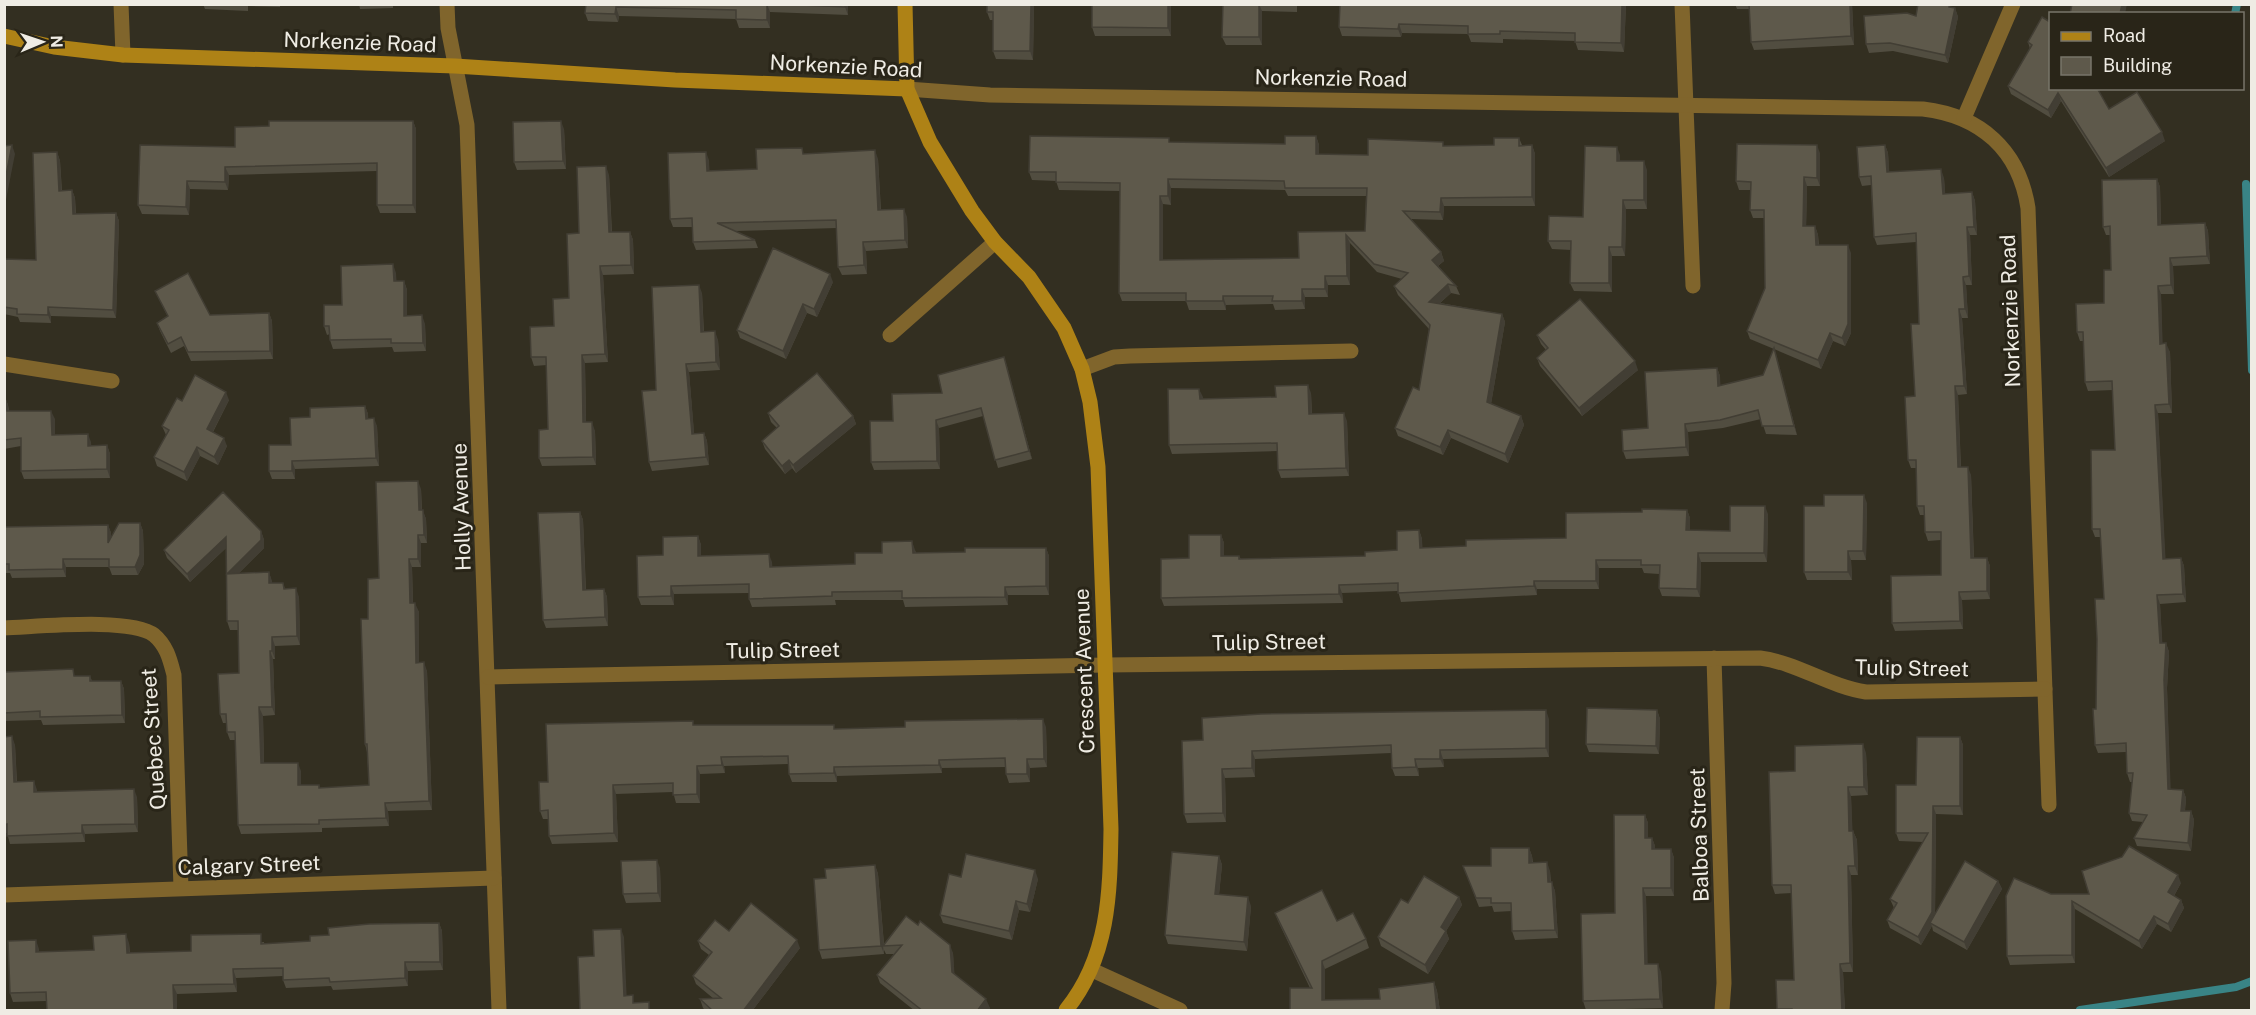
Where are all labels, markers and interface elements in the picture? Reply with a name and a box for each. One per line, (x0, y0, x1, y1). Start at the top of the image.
north arrow (12, 12, 72, 72)
legend (2049, 12, 2244, 90)
text: Road (2103, 25, 2146, 46)
street label: Norkenzie Road (283, 27, 437, 57)
text: N (47, 35, 66, 48)
street label: Norkenzie Road (769, 50, 923, 82)
text: Building (2103, 55, 2172, 76)
street label: Norkenzie Road (1254, 64, 1408, 92)
street label: Norkenzie Road (1995, 234, 2025, 388)
street label: Holly Avenue (446, 443, 476, 571)
street label: Crescent Avenue (1069, 588, 1099, 754)
street label: Tulip Street (1212, 629, 1326, 655)
street label: Tulip Street (726, 637, 840, 663)
street label: Tulip Street (1855, 655, 1969, 681)
street label: Quebec Street (136, 667, 170, 811)
street label: Balboa Street (1684, 767, 1714, 903)
street label: Calgary Street (177, 850, 321, 880)

